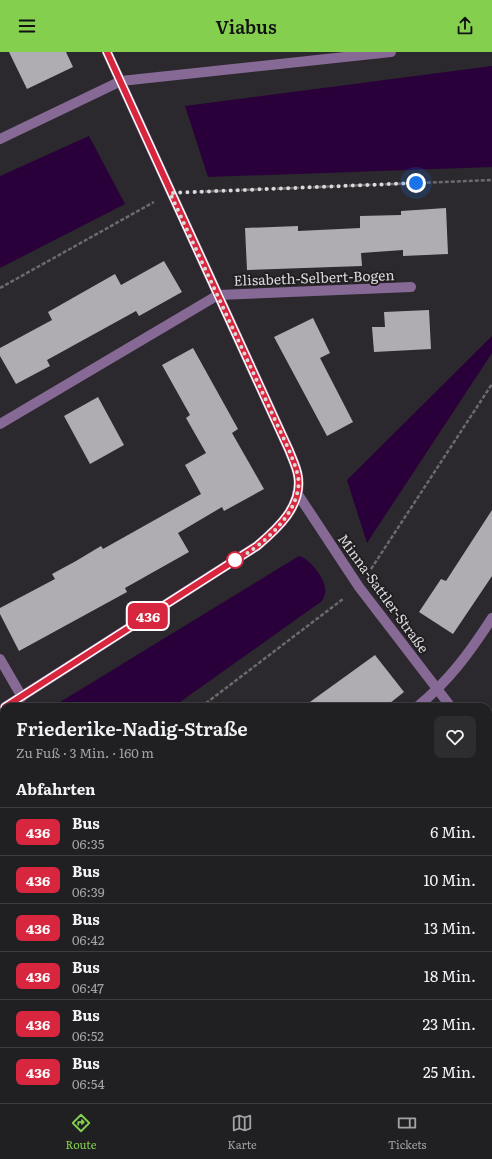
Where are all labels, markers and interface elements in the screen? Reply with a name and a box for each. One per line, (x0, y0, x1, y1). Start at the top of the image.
text: Viabus (215, 13, 277, 40)
icon: menu (16, 15, 38, 37)
icon: share (454, 15, 476, 37)
your location (406, 173, 426, 193)
street label: Elisabeth-Selbert-Bogen (233, 264, 395, 290)
street label: Minna-Sattler-Straße (334, 529, 434, 657)
unlabelled marker (226, 551, 244, 569)
line badge: 436 (125, 603, 171, 629)
text: 436 (136, 606, 160, 626)
text: Friederike-Nadig-Straße (16, 714, 248, 742)
button: heart (434, 716, 476, 758)
text: Zu Fuß · 3 Min. · 160 m (16, 743, 154, 762)
text: Abfahrten (16, 777, 95, 800)
text: Bus (72, 811, 100, 834)
text: 6 Min. (430, 820, 476, 843)
text: 436 (26, 822, 50, 842)
text: 06:35 (72, 834, 104, 853)
text: Bus (72, 859, 100, 882)
text: 10 Min. (423, 868, 476, 891)
text: 436 (26, 870, 50, 890)
text: 06:39 (72, 882, 105, 901)
text: Bus (72, 907, 100, 930)
text: 13 Min. (424, 916, 476, 939)
text: 436 (26, 918, 50, 938)
text: 06:42 (72, 930, 104, 949)
text: Bus (72, 955, 100, 978)
text: 18 Min. (424, 964, 476, 987)
text: 436 (26, 966, 50, 986)
text: 06:47 (72, 978, 104, 997)
text: Bus (72, 1003, 100, 1026)
text: 23 Min. (422, 1012, 476, 1035)
text: 436 (26, 1014, 50, 1034)
text: 06:52 (72, 1026, 104, 1045)
text: Bus (72, 1051, 100, 1074)
text: 25 Min. (423, 1060, 476, 1083)
text: 436 (26, 1062, 50, 1082)
text: 06:54 (72, 1074, 105, 1093)
tab: Route (66, 1112, 96, 1152)
tab: Karte (228, 1112, 257, 1152)
tab: Tickets (388, 1112, 426, 1152)

